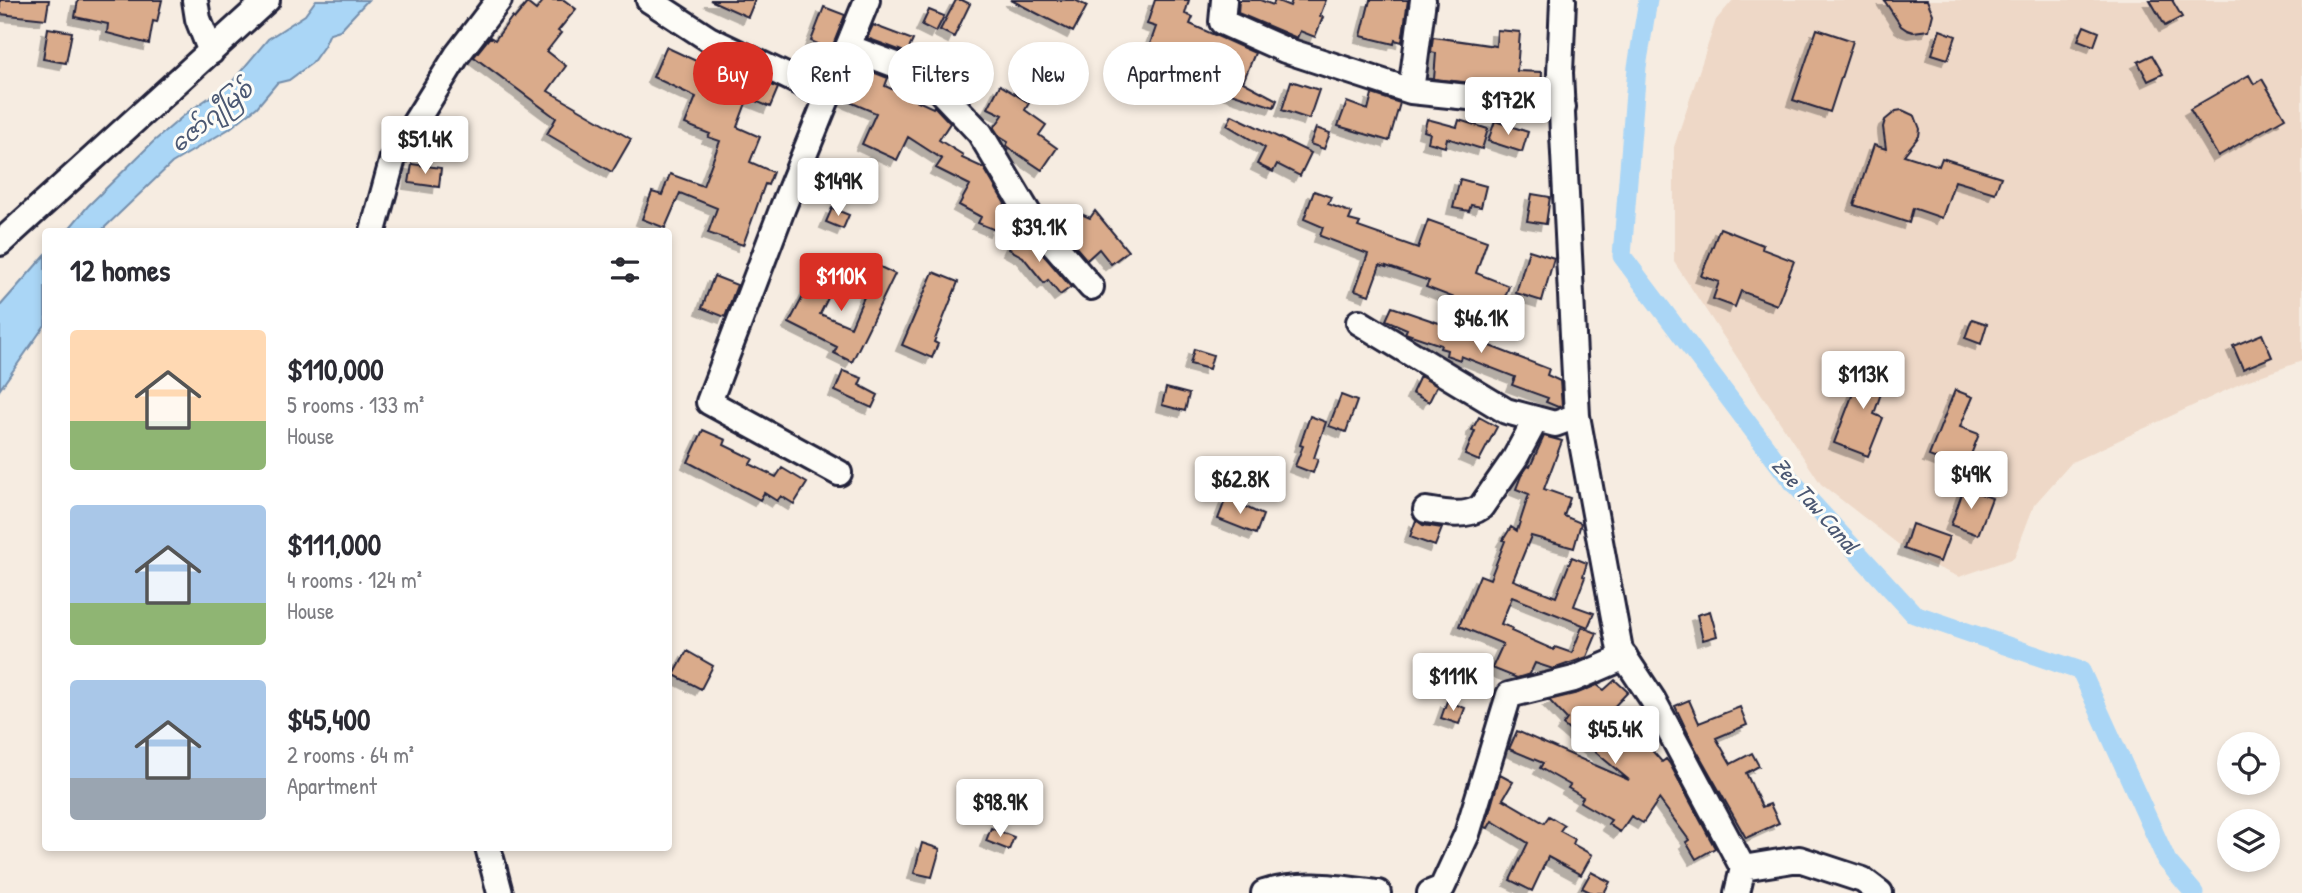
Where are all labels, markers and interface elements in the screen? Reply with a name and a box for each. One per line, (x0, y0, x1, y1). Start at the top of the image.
chip: Buy (693, 42, 773, 105)
chip: Rent (787, 42, 874, 105)
chip: Filters (888, 42, 994, 105)
chip: New (1008, 42, 1089, 105)
chip: Apartment (1103, 42, 1245, 105)
water label: ဇော်ဂျီမြစ် (163, 72, 263, 162)
pin: $172K (1459, 78, 1557, 137)
text: $172K (1481, 84, 1535, 115)
pin: $51.4K (368, 116, 482, 176)
text: $51.4K (397, 123, 453, 154)
pin: $149K (789, 158, 887, 218)
text: $149K (813, 165, 863, 196)
pin: $39.1K (982, 204, 1096, 264)
text: $39.1K (1011, 211, 1067, 242)
text: 12 homes (70, 250, 170, 290)
icon: filters (606, 251, 644, 289)
pin: $110K (792, 254, 890, 313)
text: $110K (816, 260, 866, 291)
pin: $46.1K (1424, 296, 1538, 355)
text: $46.1K (1454, 302, 1508, 333)
text: $110,000 (287, 349, 384, 389)
pin: $113K (1814, 352, 1912, 411)
icon: home (126, 358, 210, 442)
text: $113K (1838, 358, 1888, 389)
text: 5 rooms · 133 m² (287, 389, 424, 420)
text: House (287, 420, 334, 451)
water label: Zee Taw Canal (1766, 450, 1867, 560)
pin: $49K (1930, 452, 2012, 511)
pin: $62.8K (1183, 456, 1297, 516)
text: $49K (1951, 458, 1991, 489)
text: $62.8K (1211, 463, 1269, 494)
text: $111,000 (287, 524, 381, 564)
icon: home (126, 533, 210, 617)
text: 4 rooms · 124 m² (287, 564, 422, 595)
text: House (287, 595, 334, 626)
pin: $111K (1404, 654, 1502, 713)
text: $111K (1429, 660, 1477, 691)
text: $45,400 (287, 699, 370, 739)
pin: $45.4K (1558, 706, 1672, 766)
icon: home (126, 708, 210, 792)
text: $45.4K (1587, 713, 1643, 744)
map controls (2217, 732, 2280, 872)
button: locate (2217, 732, 2280, 795)
text: 2 rooms · 64 m² (287, 739, 414, 770)
text: Apartment (287, 770, 377, 801)
pin: $98.9K (943, 780, 1057, 839)
text: $98.9K (972, 786, 1028, 817)
button: layers (2217, 809, 2280, 872)

